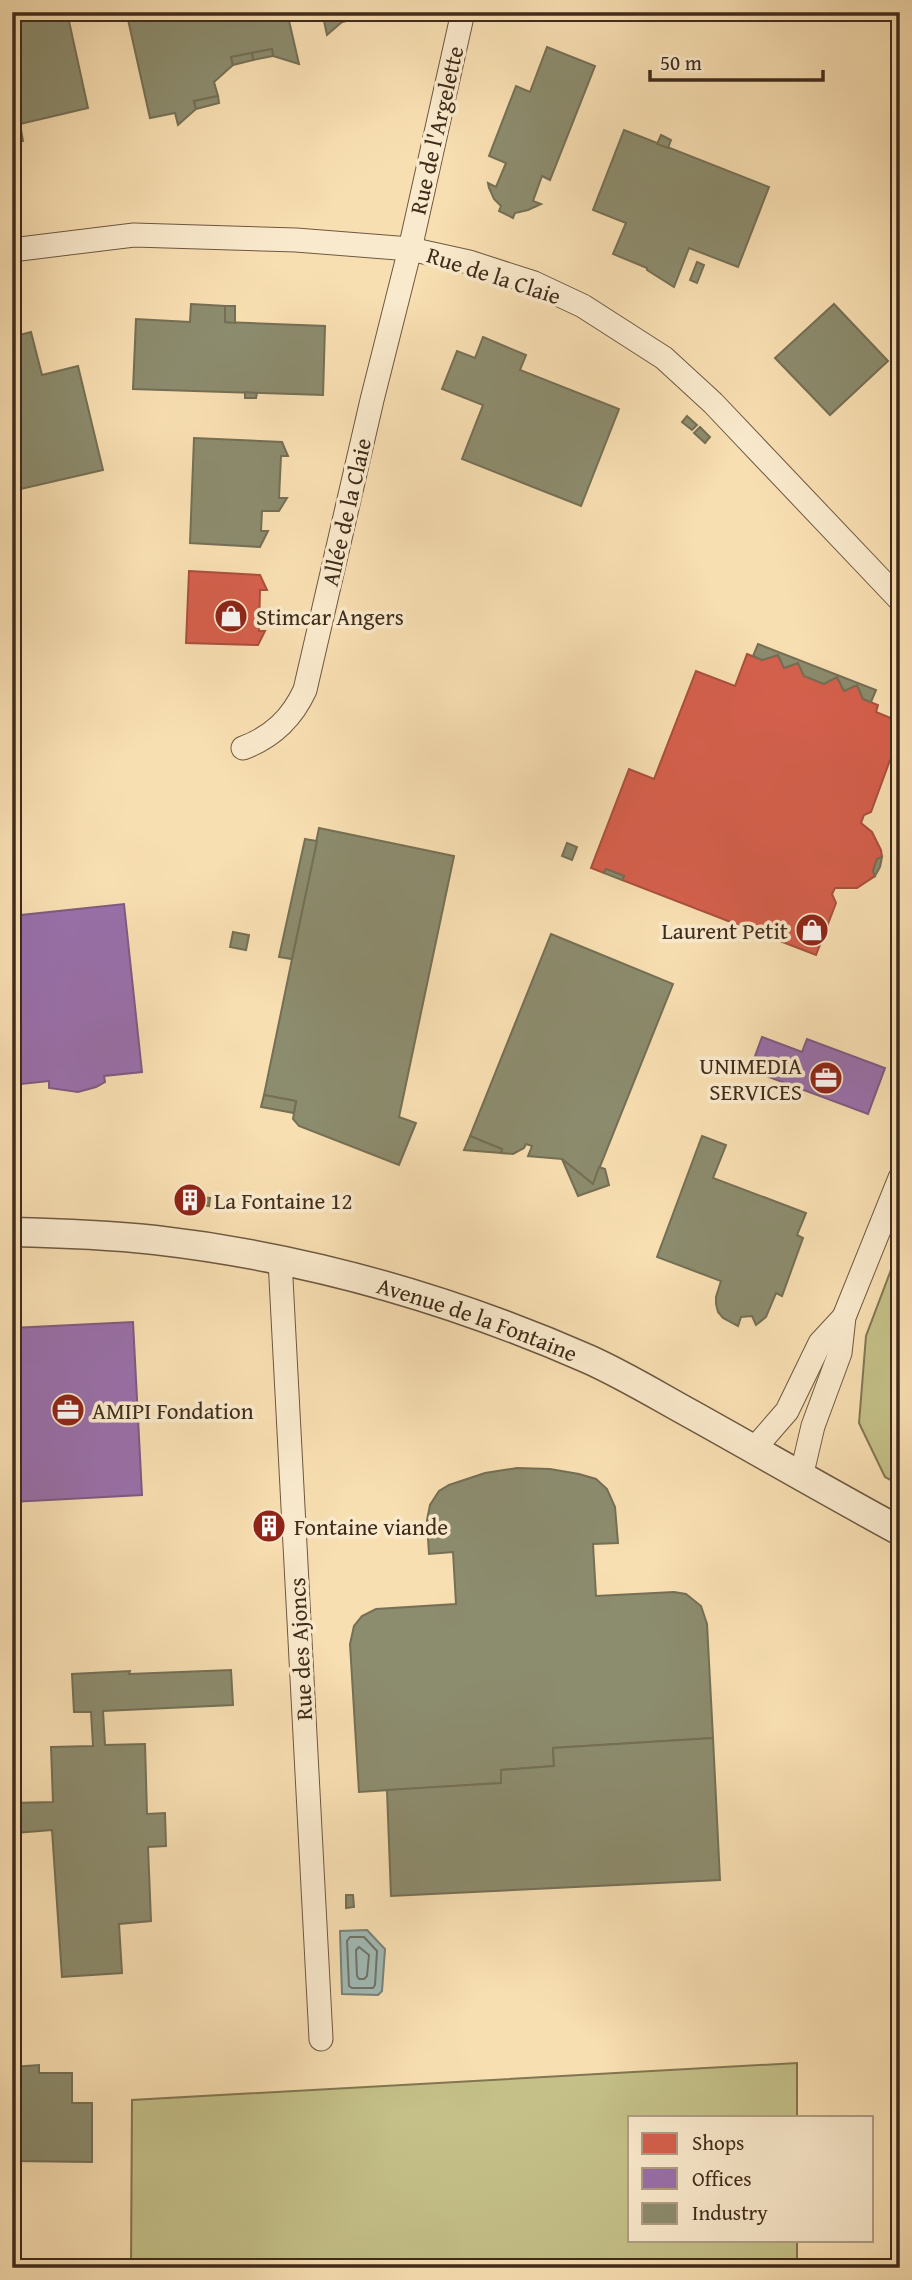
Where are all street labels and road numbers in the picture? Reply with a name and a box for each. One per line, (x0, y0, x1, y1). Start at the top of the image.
street label: Rue de l'Argelette (401, 42, 471, 218)
street label: Rue de la Claie (423, 238, 565, 312)
street label: Allée de la Claie (313, 435, 379, 589)
street label: Avenue de la Fontaine (373, 1268, 583, 1369)
street label: Rue des Ajoncs (280, 1577, 320, 1721)

